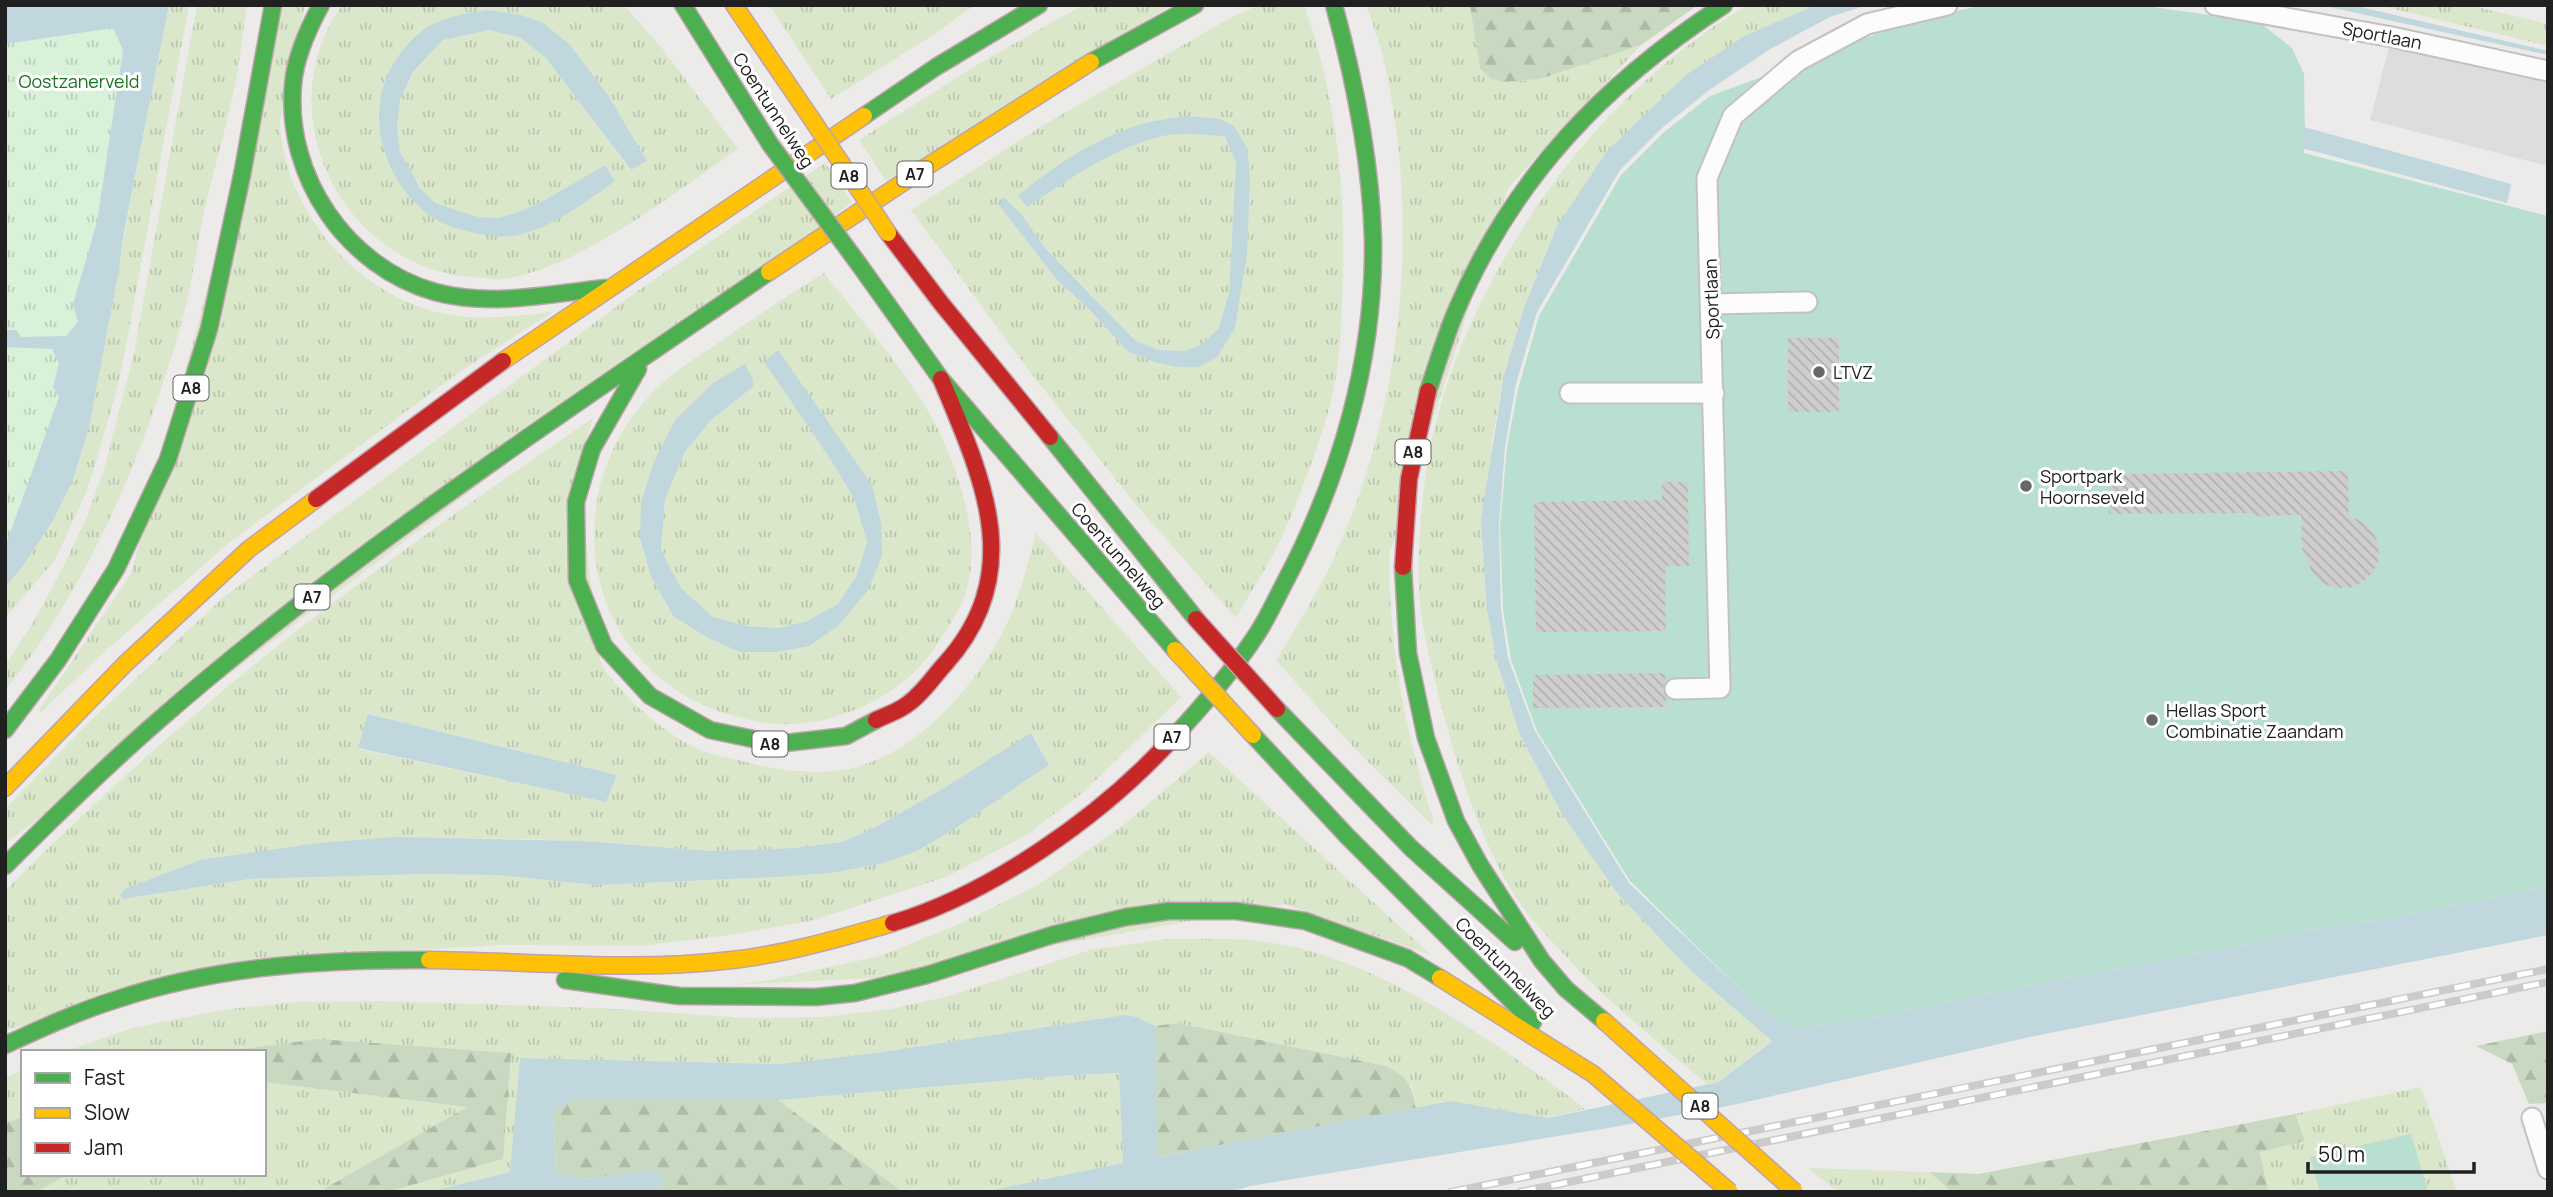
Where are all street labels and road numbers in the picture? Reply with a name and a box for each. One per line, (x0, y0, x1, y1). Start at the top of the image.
street label: Sportlaan (2340, 15, 2424, 55)
street label: Coentunnelweg (728, 48, 820, 172)
road number: A7 (898, 162, 932, 186)
road number: A8 (832, 164, 866, 188)
street label: Sportlaan (1698, 258, 1724, 340)
road number: A8 (174, 376, 208, 400)
road number: A8 (1396, 440, 1430, 464)
street label: Coentunnelweg (1066, 497, 1172, 613)
road number: A7 (294, 584, 330, 610)
road number: A7 (1154, 724, 1190, 750)
road number: A8 (752, 732, 788, 757)
street label: Coentunnelweg (1450, 911, 1562, 1023)
road number: A8 (1682, 1094, 1718, 1118)

